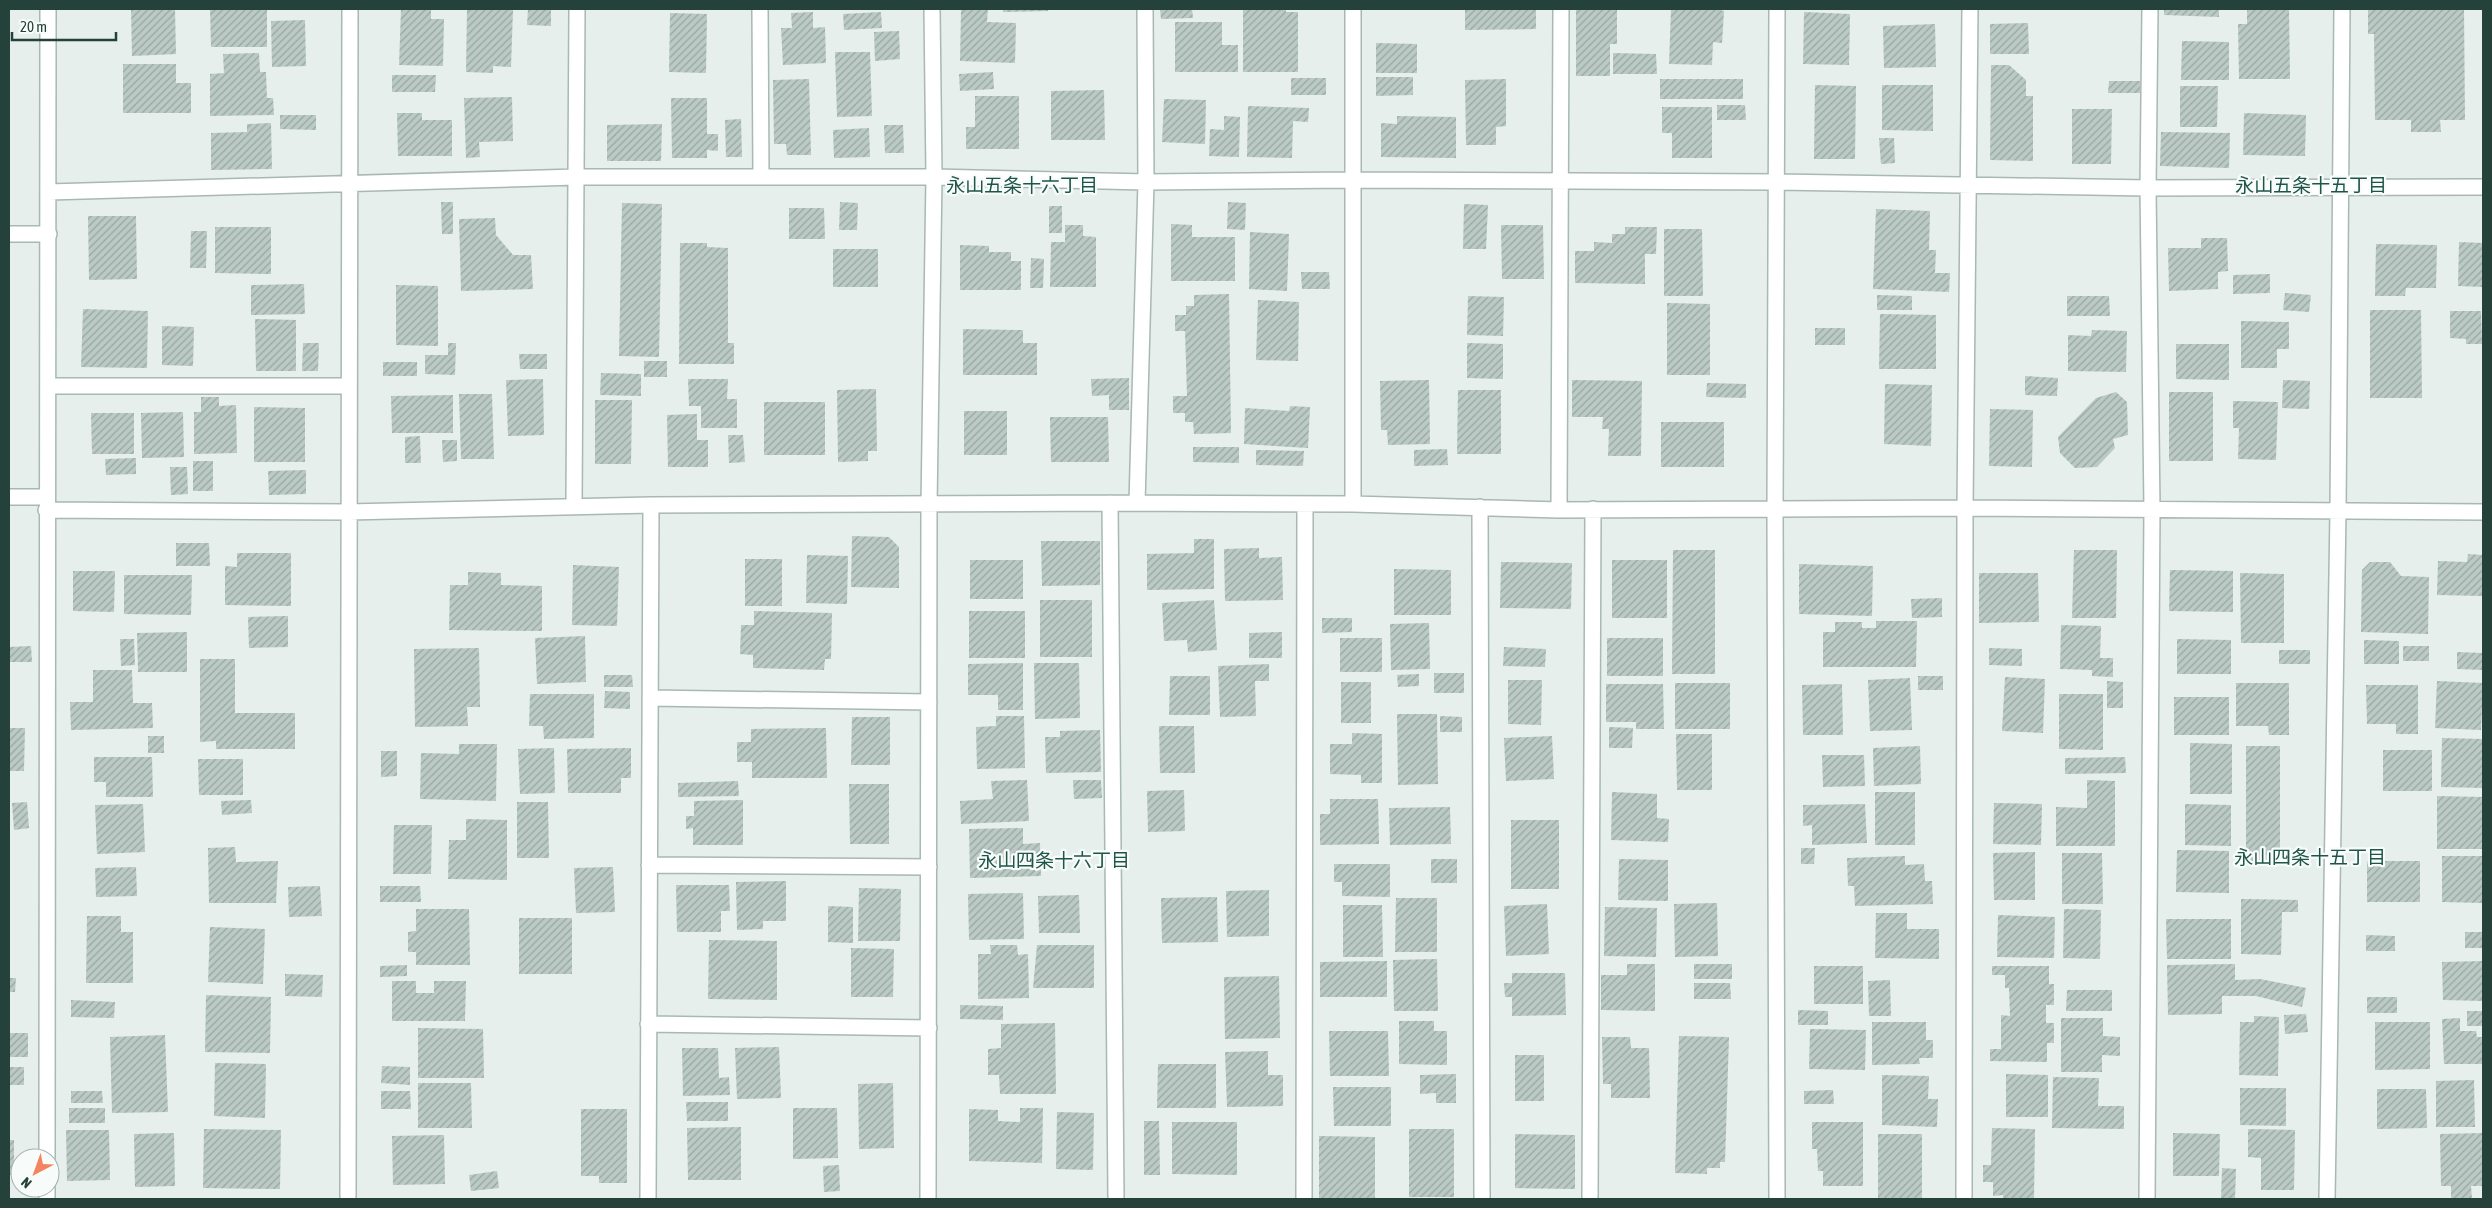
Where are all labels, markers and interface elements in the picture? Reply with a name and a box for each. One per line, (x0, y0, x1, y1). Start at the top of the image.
scale bar (12, 10, 116, 42)
text: 20 m (20, 18, 47, 35)
district label: 永山五条十六丁目 (946, 174, 1098, 196)
district label: 永山五条十五丁目 (2235, 174, 2387, 196)
district label: 永山四条十五丁目 (2234, 846, 2386, 868)
district label: 永山四条十六丁目 (978, 849, 1130, 871)
north arrow (10, 1148, 60, 1198)
text: N (18, 1174, 35, 1192)

